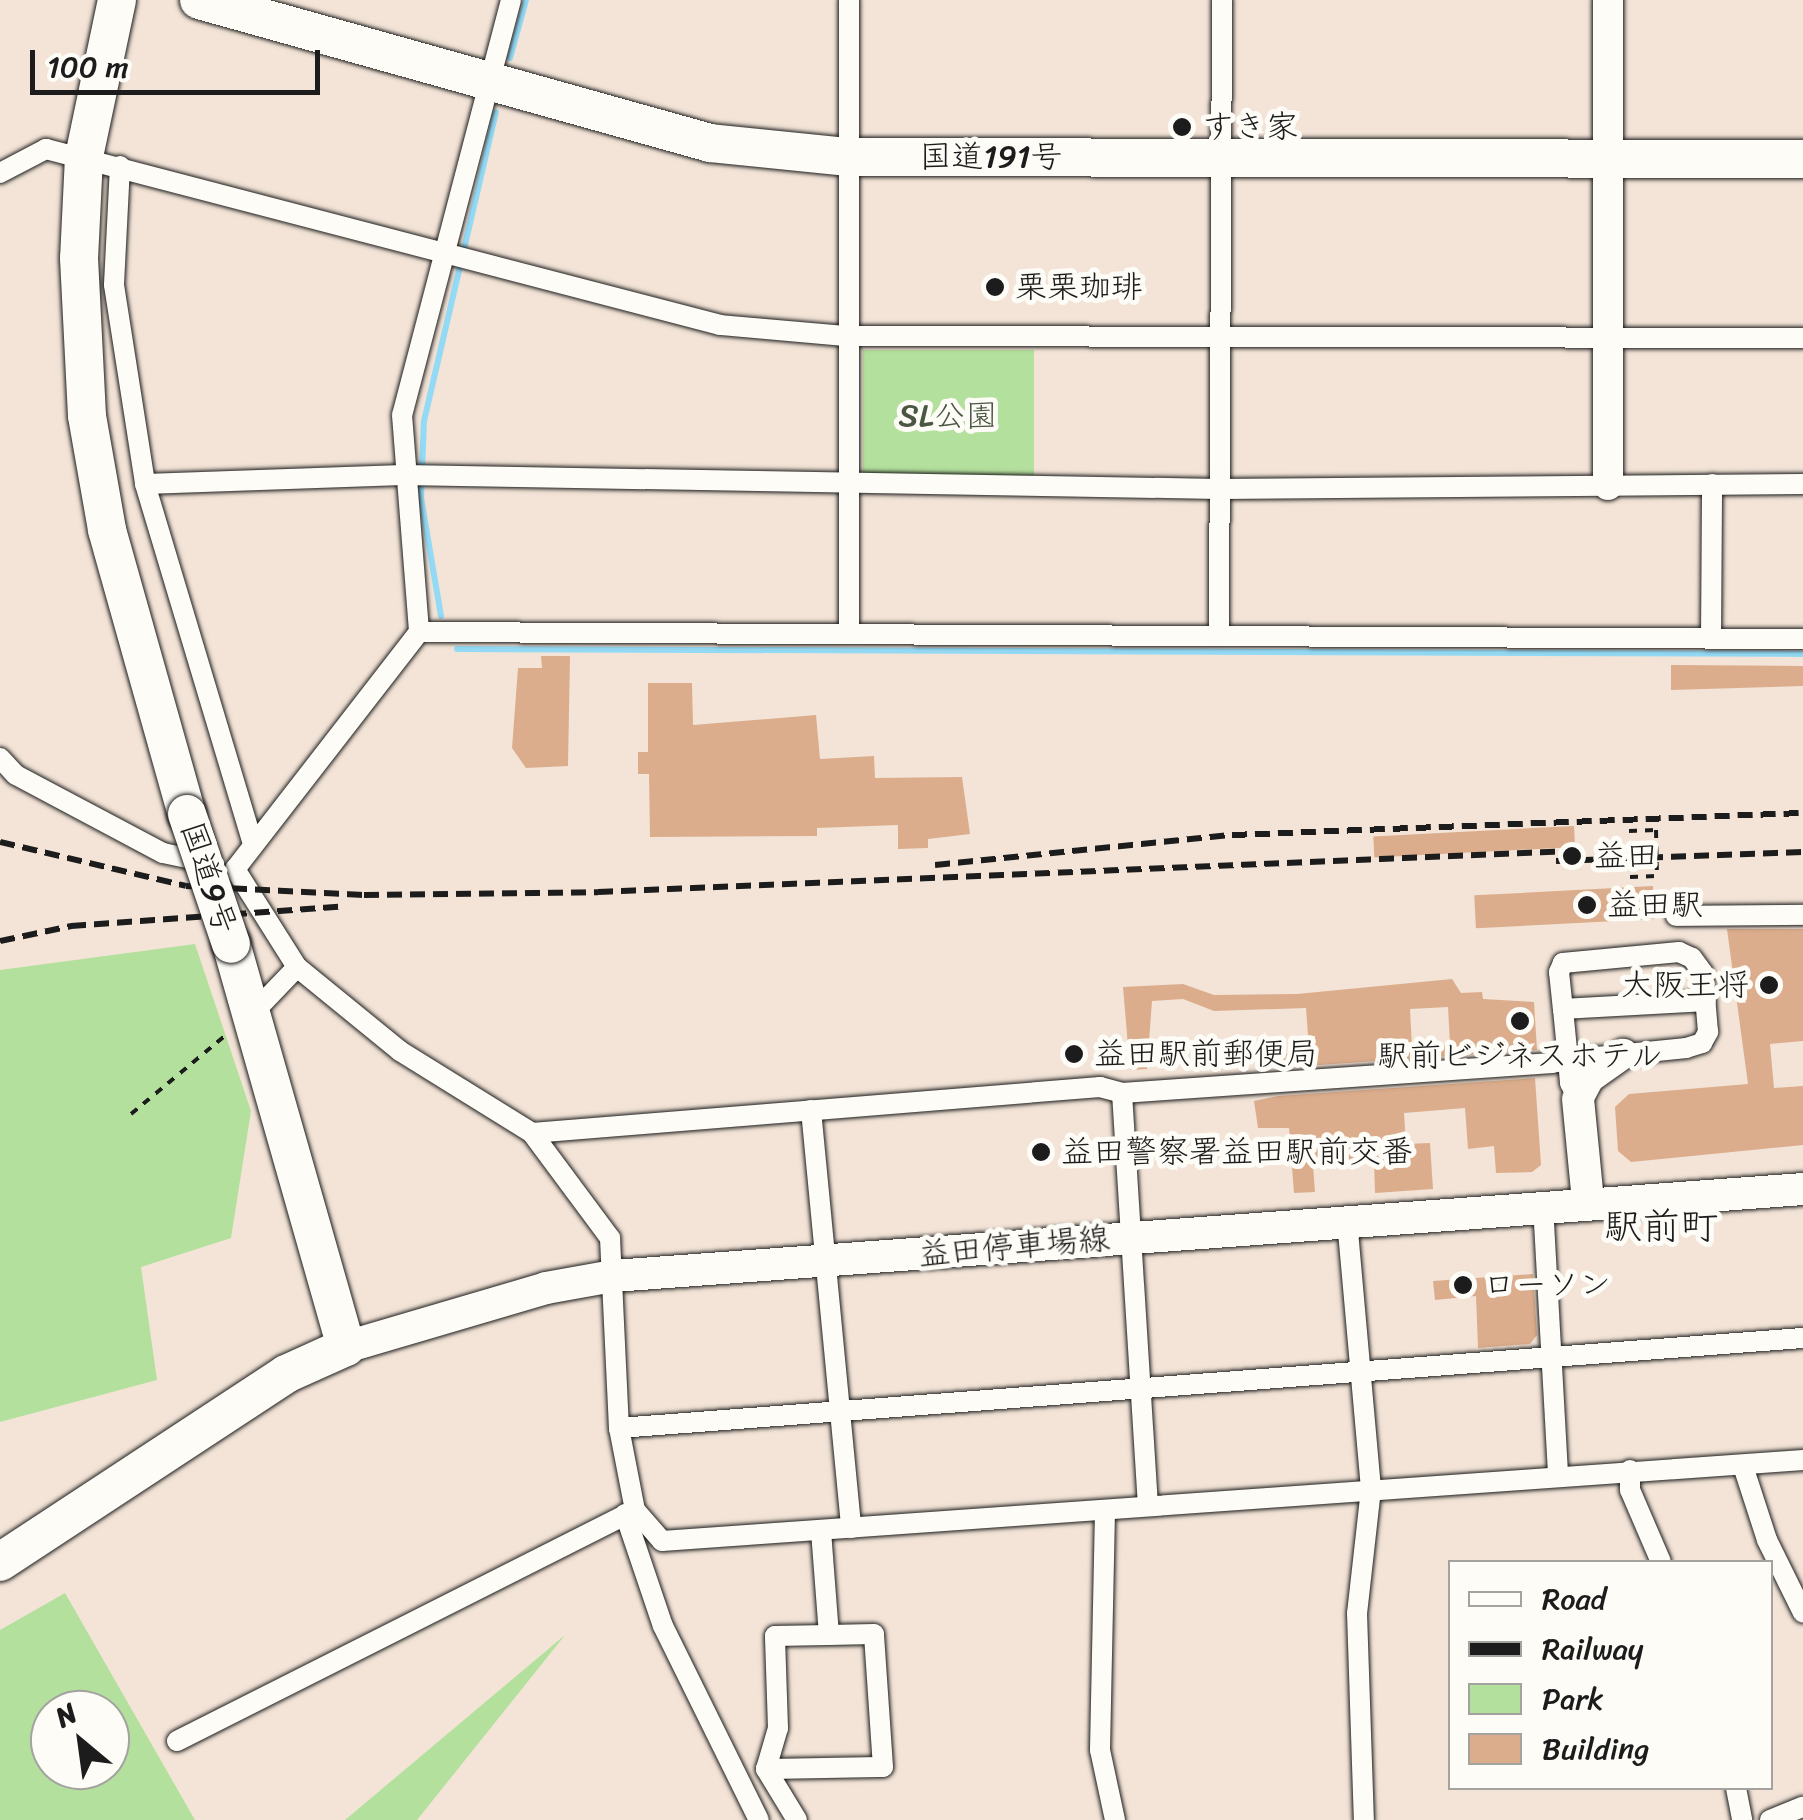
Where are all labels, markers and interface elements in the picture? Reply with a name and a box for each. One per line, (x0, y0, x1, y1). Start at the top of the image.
scale bar (35, 30, 325, 92)
text: 100 m (47, 40, 129, 94)
place label: すき家 (1202, 108, 1298, 146)
marker: すき家 (1171, 116, 1193, 138)
street label: 国道191号 (919, 138, 1063, 176)
place label: 栗栗珈琲 (1015, 268, 1143, 306)
marker: 栗栗珈琲 (984, 276, 1006, 298)
park label: SL公園 (899, 397, 997, 435)
street label: 国道9号 (172, 817, 244, 939)
place label: 益田 (1594, 837, 1658, 875)
marker: 益田 (1559, 843, 1585, 869)
place label: 益田駅 (1607, 886, 1703, 924)
marker: 益田駅 (1576, 894, 1598, 916)
place label: 大阪王将 (1621, 966, 1749, 1004)
marker: 大阪王将 (1758, 974, 1780, 996)
marker: 駅前ビジネスホテル (1509, 1010, 1531, 1032)
place label: 益田駅前郵便局 (1094, 1035, 1318, 1073)
place label: 駅前ビジネスホテル (1376, 1037, 1664, 1075)
marker: 益田駅前郵便局 (1063, 1043, 1085, 1065)
place label: 益田警察署益田駅前交番 (1061, 1133, 1413, 1171)
marker: 益田警察署益田駅前交番 (1030, 1141, 1052, 1163)
district label: 駅前町 (1604, 1204, 1718, 1250)
street label: 益田停車場線 (917, 1220, 1111, 1274)
place label: ローソン (1483, 1266, 1611, 1304)
marker: ローソン (1452, 1274, 1474, 1296)
legend (1448, 1560, 1773, 1790)
text: Road (1542, 1572, 1606, 1626)
text: Railway (1542, 1622, 1643, 1676)
text: Park (1542, 1672, 1604, 1726)
text: N (46, 1689, 87, 1741)
north arrow (30, 1690, 130, 1790)
text: Building (1542, 1722, 1649, 1776)

